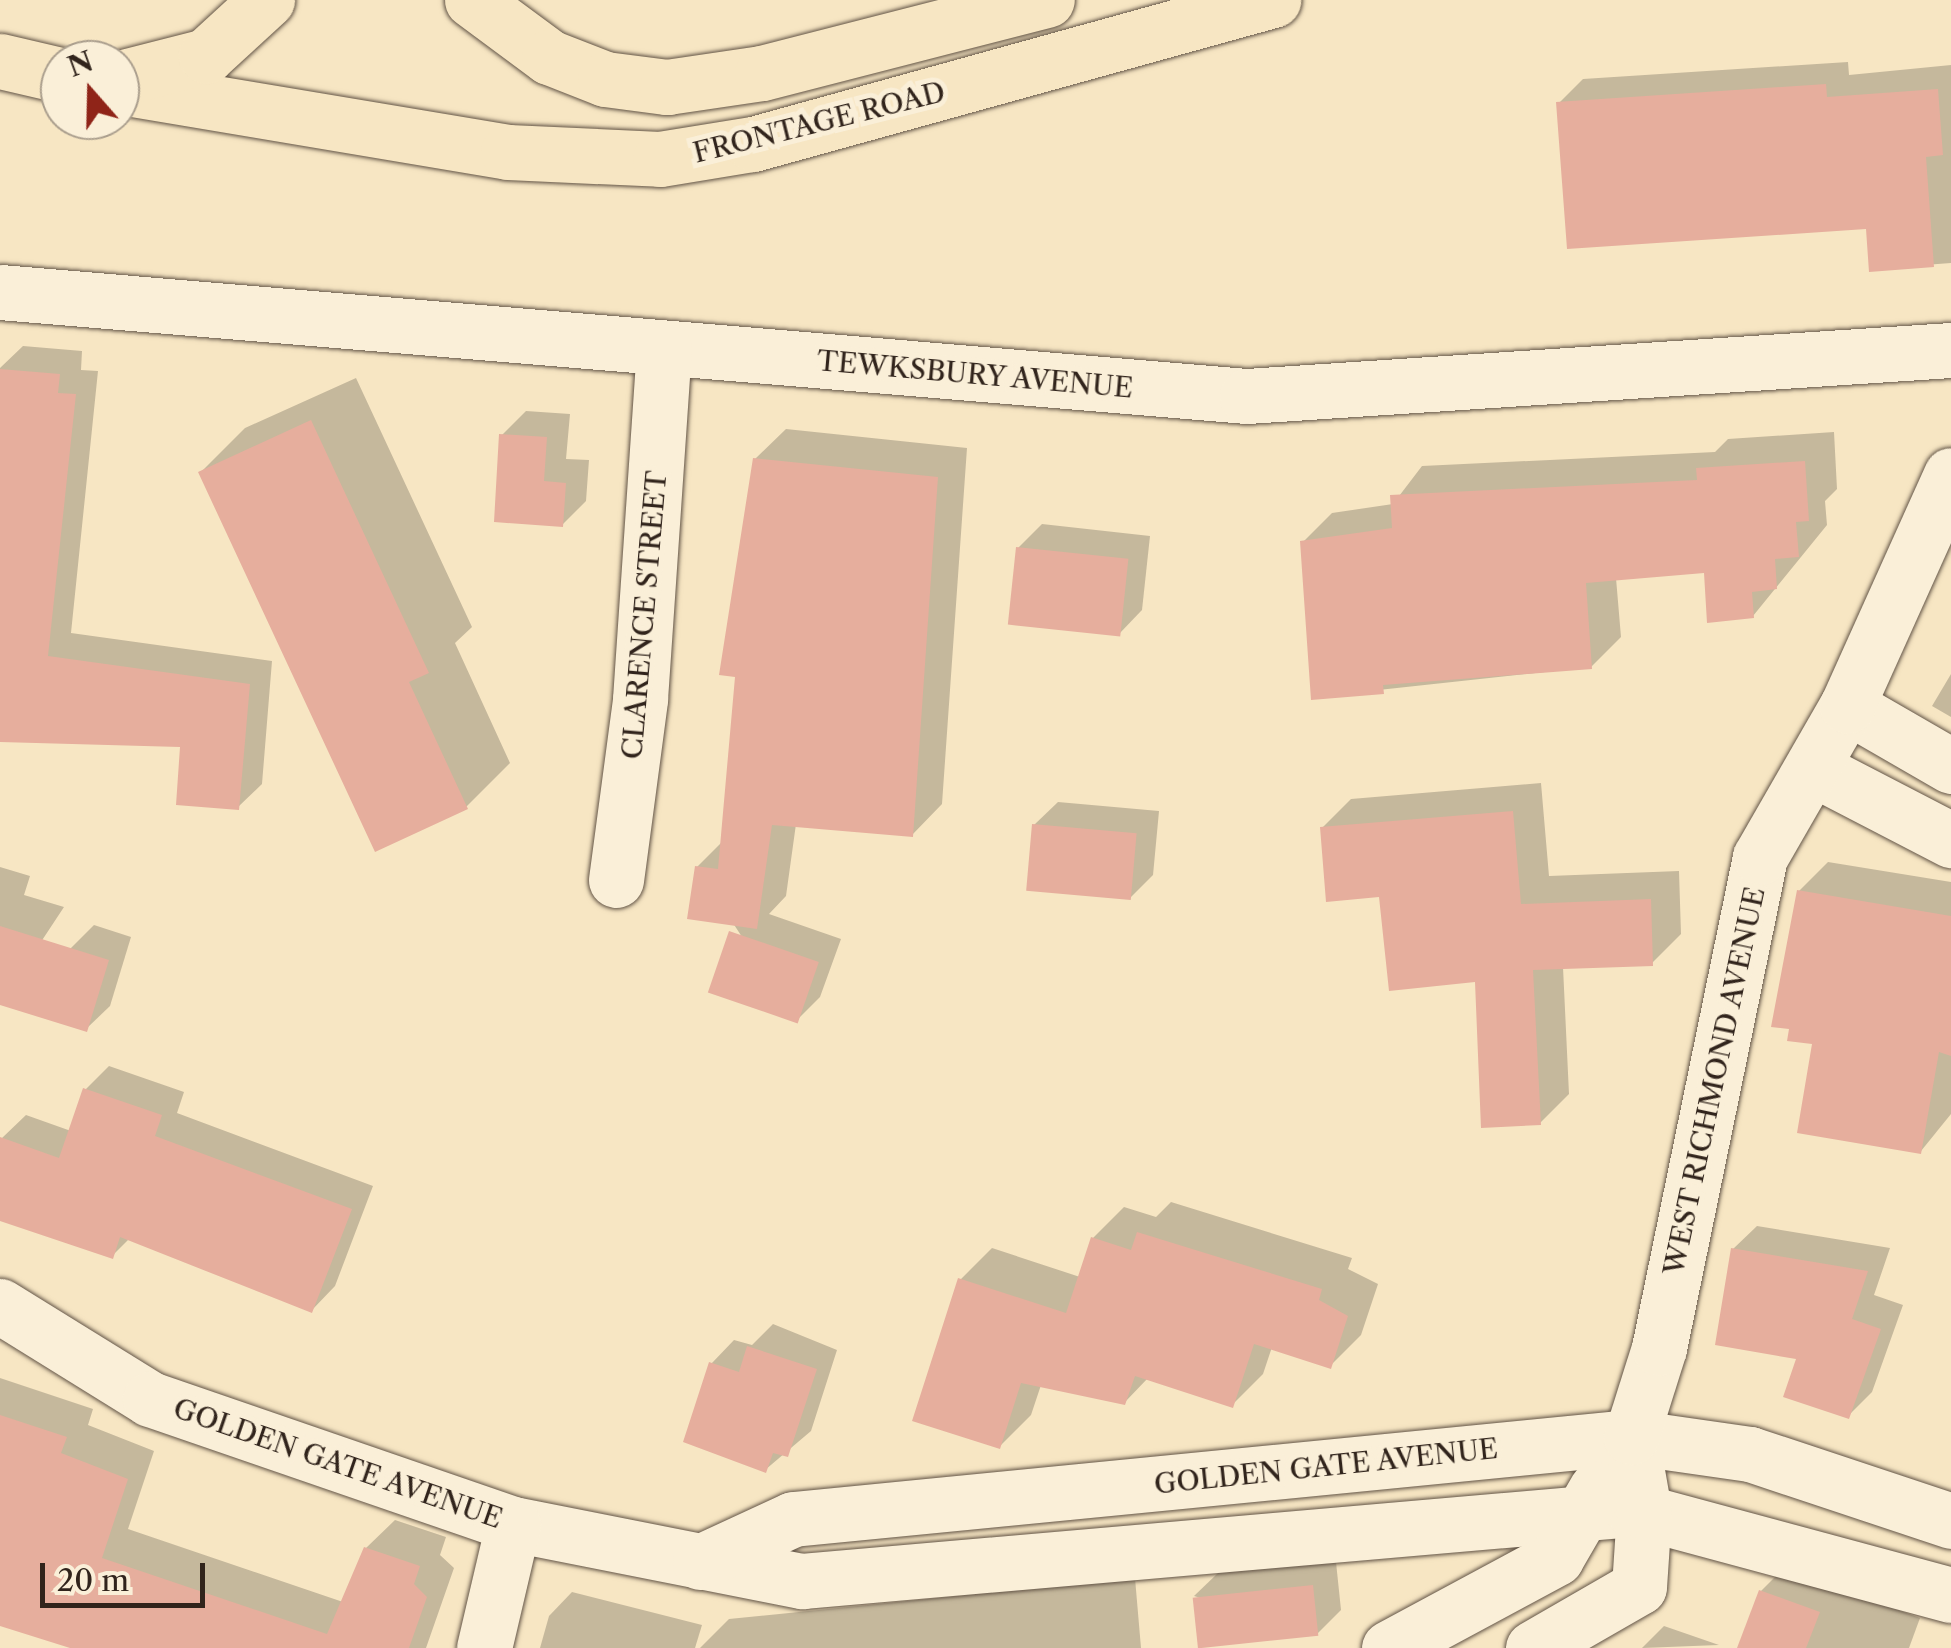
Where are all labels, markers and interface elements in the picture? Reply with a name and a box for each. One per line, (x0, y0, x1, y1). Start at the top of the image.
north arrow (40, 40, 140, 140)
text: N (63, 44, 98, 84)
street label: FRONTAGE ROAD (690, 74, 948, 170)
street label: TEWKSBURY AVENUE (815, 343, 1135, 405)
street label: CLARENCE STREET (615, 469, 673, 761)
street label: WEST RICHMOND AVENUE (1656, 883, 1772, 1279)
street label: GOLDEN GATE AVENUE (169, 1391, 507, 1535)
street label: GOLDEN GATE AVENUE (1152, 1431, 1500, 1501)
scale bar (45, 1543, 210, 1605)
text: 20 m (57, 1562, 129, 1599)

